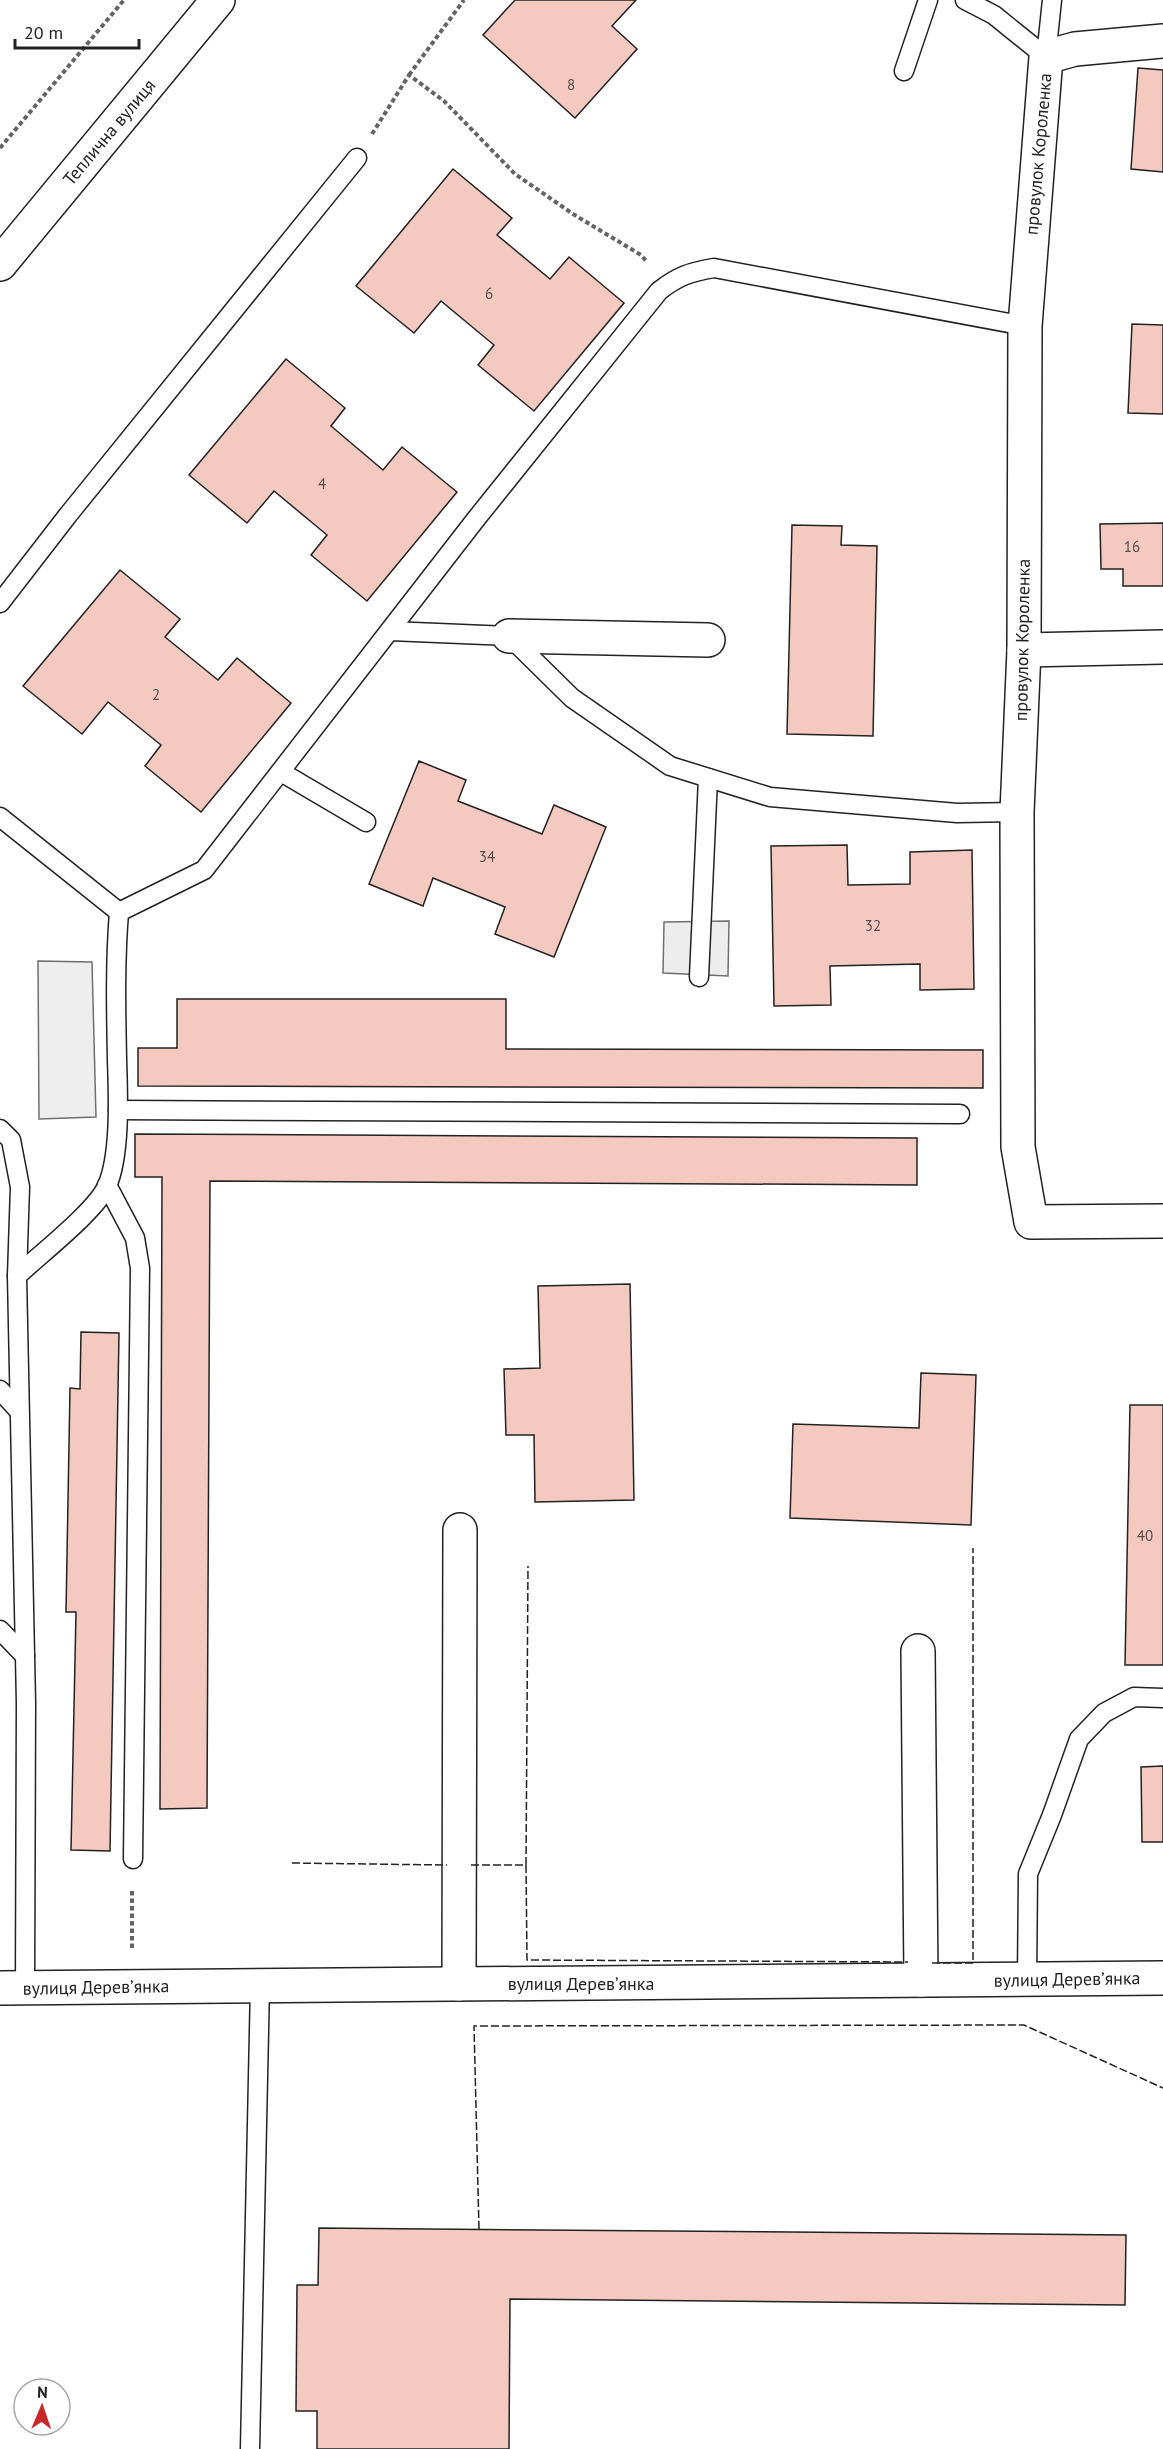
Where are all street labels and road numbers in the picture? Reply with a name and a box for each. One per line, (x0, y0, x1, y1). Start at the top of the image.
street label: провулок Короленка (1019, 72, 1057, 236)
street label: Теплична вулиця (58, 74, 160, 190)
street label: провулок Короленка (1009, 559, 1035, 721)
street label: вулиця Деревʼянка (993, 1966, 1141, 1992)
street label: вулиця Деревʼянка (508, 1972, 654, 1995)
street label: вулиця Деревʼянка (22, 1974, 170, 2000)

